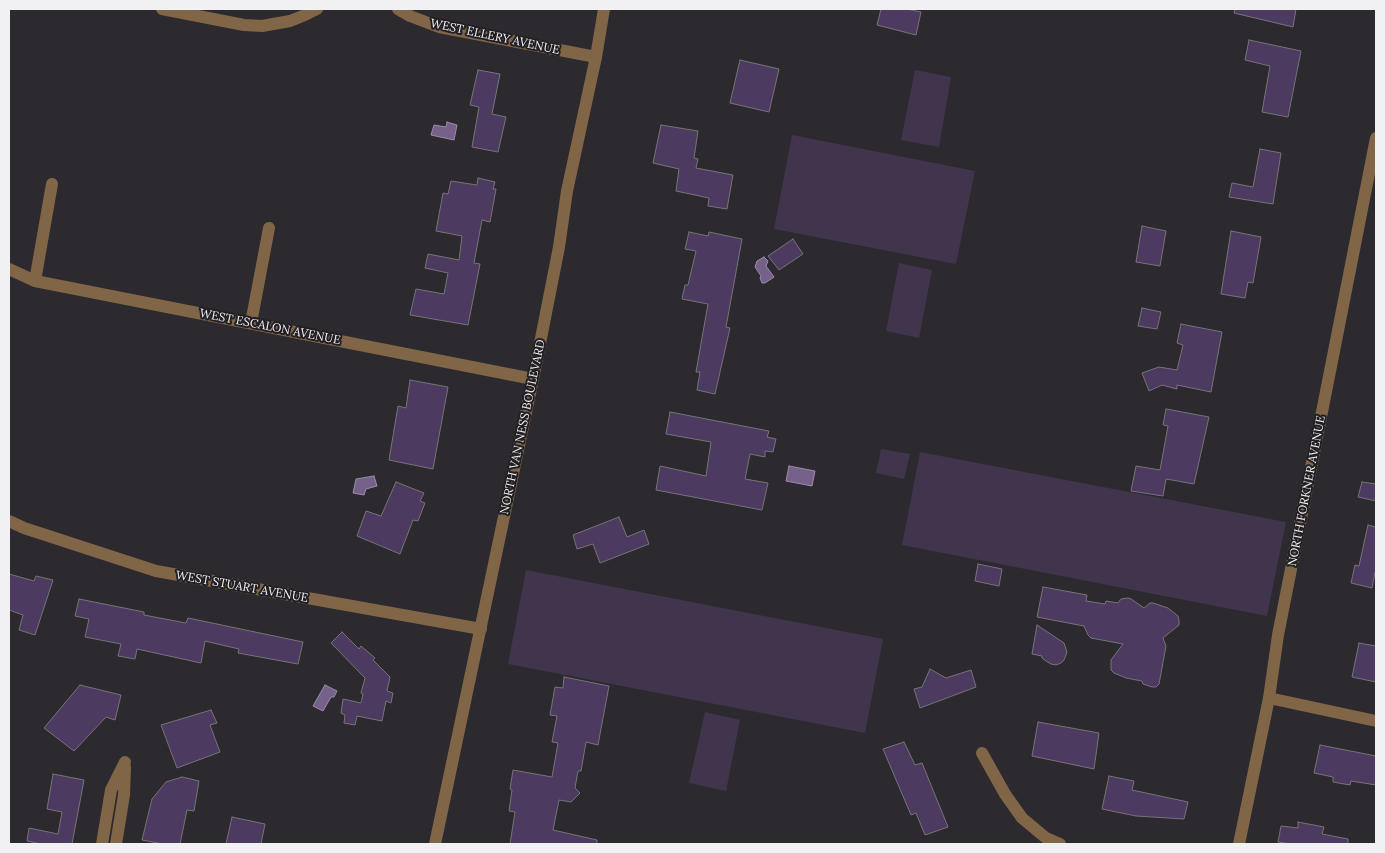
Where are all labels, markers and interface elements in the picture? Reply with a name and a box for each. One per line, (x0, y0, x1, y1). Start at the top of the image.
street label: WEST ELLERY AVENUE (429, 16, 561, 58)
street label: WEST ESCALON AVENUE (198, 306, 342, 348)
street label: NORTH VAN NESS BOULEVARD (497, 338, 549, 516)
street label: NORTH FORKNER AVENUE (1285, 414, 1329, 568)
street label: WEST STUART AVENUE (175, 568, 309, 606)

